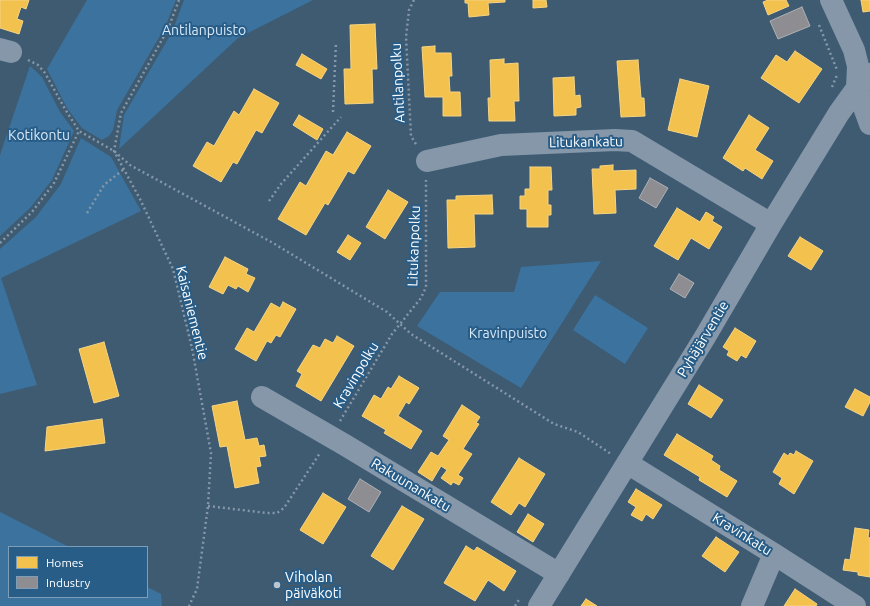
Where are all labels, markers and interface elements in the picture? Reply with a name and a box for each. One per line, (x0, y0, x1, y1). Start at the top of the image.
park label: Antilanpuisto (162, 22, 246, 38)
street label: Antilanpolku (388, 43, 408, 123)
park label: Kotikontu (8, 127, 70, 143)
street label: Litukankatu (549, 133, 623, 151)
street label: Litukanpolku (404, 205, 424, 287)
street label: Kaisaniementie (172, 264, 212, 362)
street label: Pyhäjärventie (674, 298, 732, 380)
park label: Kravinpuisto (469, 325, 547, 341)
street label: Kravinpolku (330, 339, 382, 411)
street label: Rakuunankatu (368, 455, 454, 515)
street label: Kravinkatu (709, 509, 775, 559)
legend (8, 546, 148, 598)
text: Homes (46, 556, 84, 569)
place label: Viholan päiväkoti (285, 569, 342, 602)
text: Industry (46, 576, 90, 589)
marker: Viholan päiväkoti (272, 580, 282, 590)

